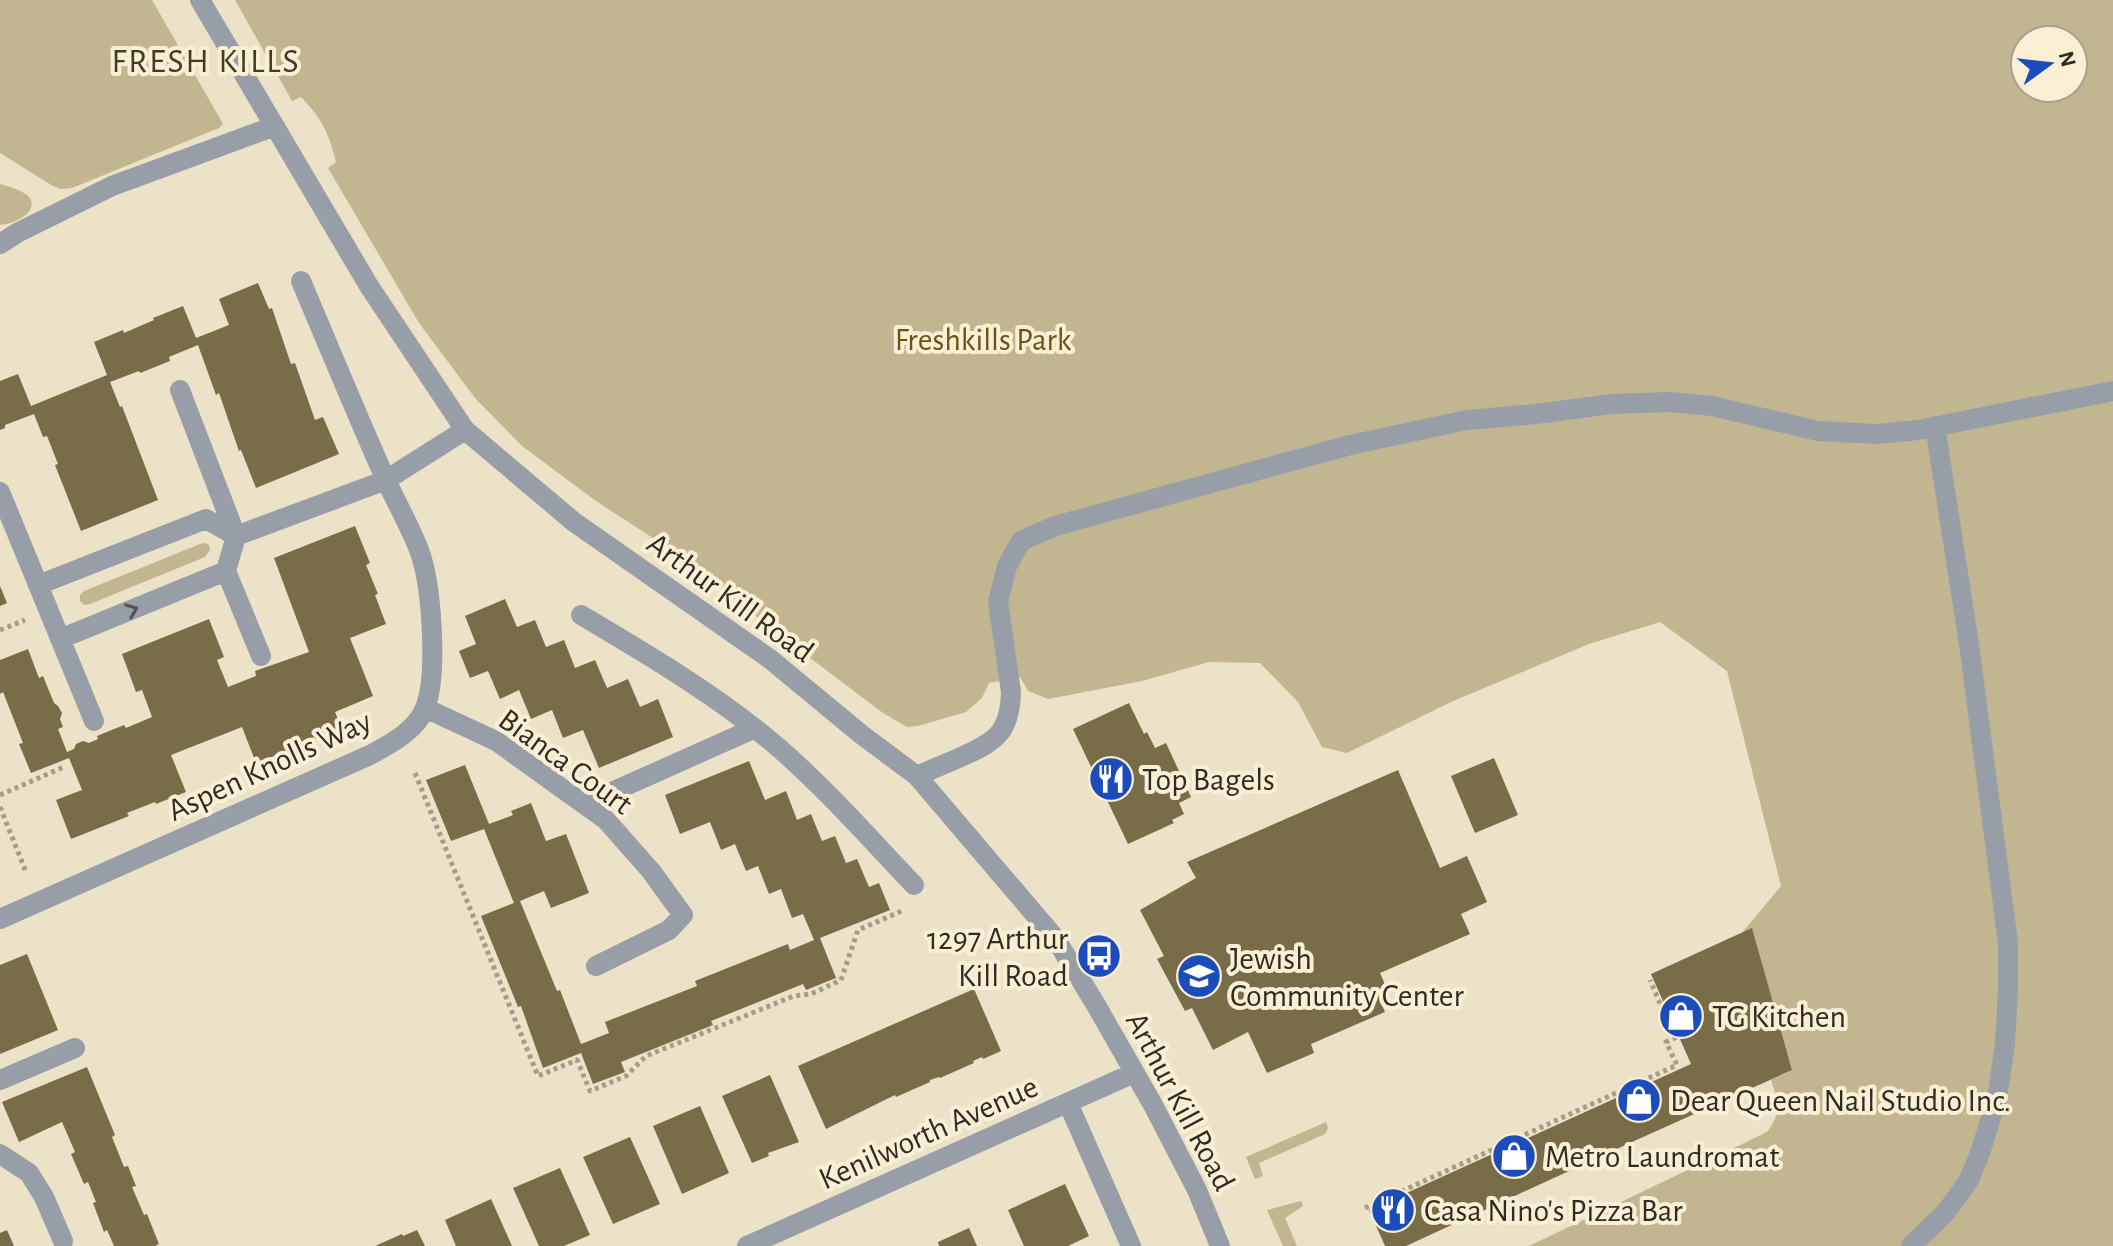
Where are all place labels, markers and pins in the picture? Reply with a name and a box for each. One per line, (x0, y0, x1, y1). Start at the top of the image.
restaurant icon: Top Bagels (1087, 755, 1135, 803)
place label: Top Bagels (1142, 764, 1275, 796)
place label: 1297 Arthur Kill Road (927, 923, 1069, 992)
bus stop icon: 1297 Arthur Kill Road (1075, 932, 1123, 980)
place label: Jewish Community Center (1230, 943, 1464, 1012)
school or university icon: Jewish Community Center (1175, 952, 1223, 1000)
shop icon: TG Kitchen (1657, 992, 1705, 1040)
place label: TG Kitchen (1712, 1001, 1846, 1033)
shop icon: Dear Queen Nail Studio Inc. (1615, 1076, 1663, 1124)
place label: Dear Queen Nail Studio Inc. (1670, 1085, 2011, 1117)
shop icon: Metro Laundromat (1490, 1132, 1538, 1180)
place label: Metro Laundromat (1545, 1141, 1779, 1173)
restaurant icon: Casa Nino's Pizza Bar (1369, 1186, 1417, 1234)
place label: Casa Nino's Pizza Bar (1424, 1195, 1683, 1227)

